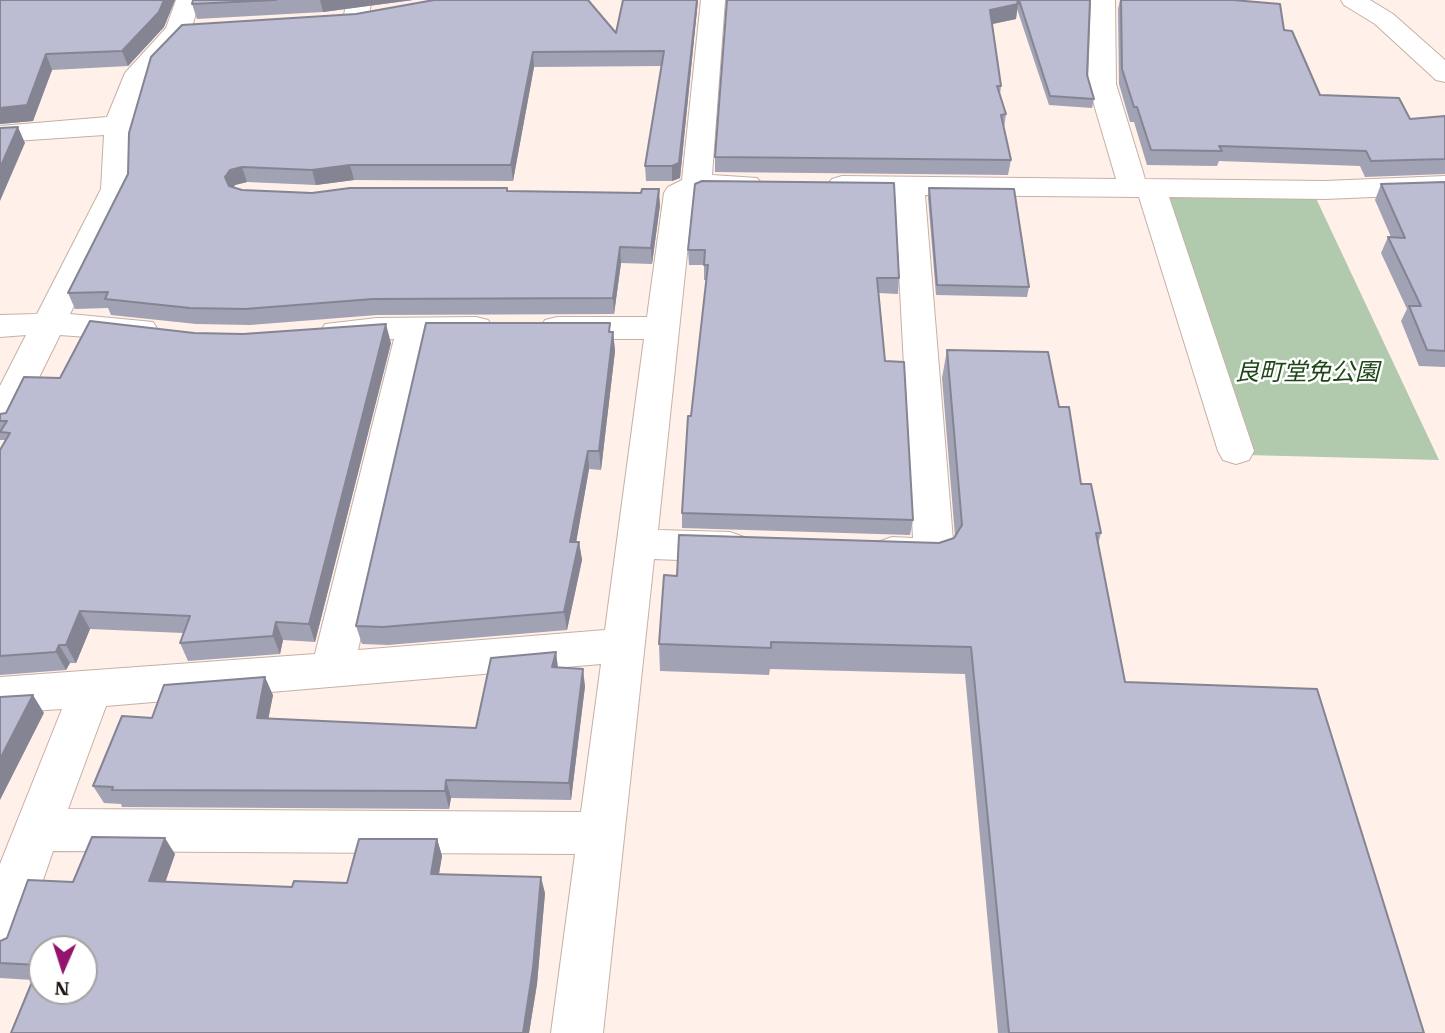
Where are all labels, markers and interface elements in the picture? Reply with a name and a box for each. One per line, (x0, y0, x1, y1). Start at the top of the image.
park label: 良町堂免公園 (1235, 359, 1379, 387)
north arrow (28, 935, 98, 1005)
text: N (54, 977, 70, 1001)

